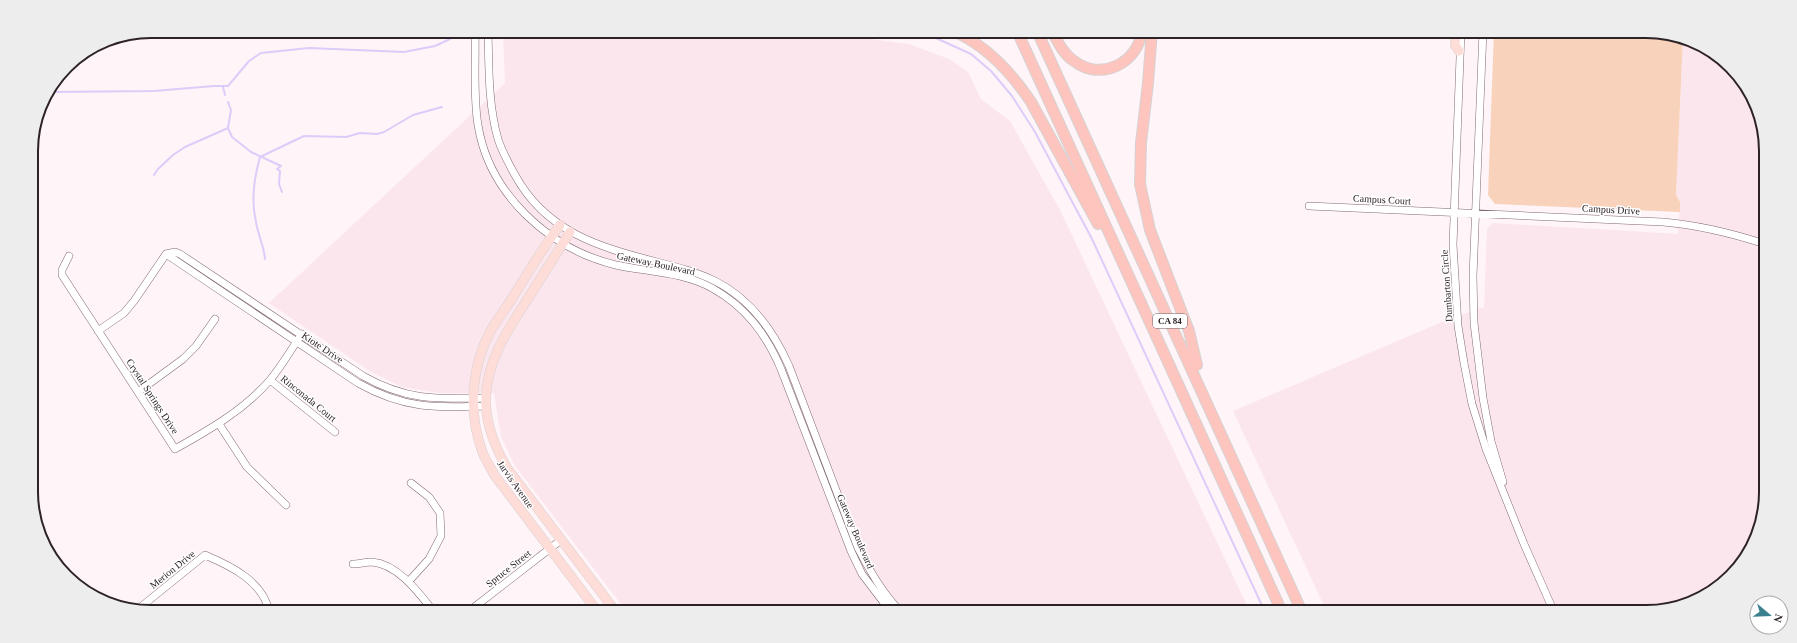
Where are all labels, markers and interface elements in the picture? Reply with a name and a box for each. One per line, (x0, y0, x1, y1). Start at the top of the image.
street label: Campus Court (1353, 192, 1411, 207)
street label: Campus Drive (1582, 202, 1641, 217)
street label: Dumbarton Circle (1438, 249, 1455, 323)
street label: Gateway Boulevard (616, 250, 696, 277)
road number: CA 84 (1153, 314, 1187, 328)
street label: Kiote Drive (300, 330, 346, 366)
street label: Crystal Springs Drive (124, 357, 181, 436)
street label: Rinconada Court (279, 373, 339, 424)
street label: Jarvis Avenue (495, 458, 536, 511)
street label: Gateway Boulevard (835, 492, 876, 570)
street label: Spruce Street (484, 547, 533, 589)
street label: Merion Drive (148, 548, 197, 591)
north arrow (1749, 595, 1789, 635)
text: N (1771, 613, 1785, 624)

